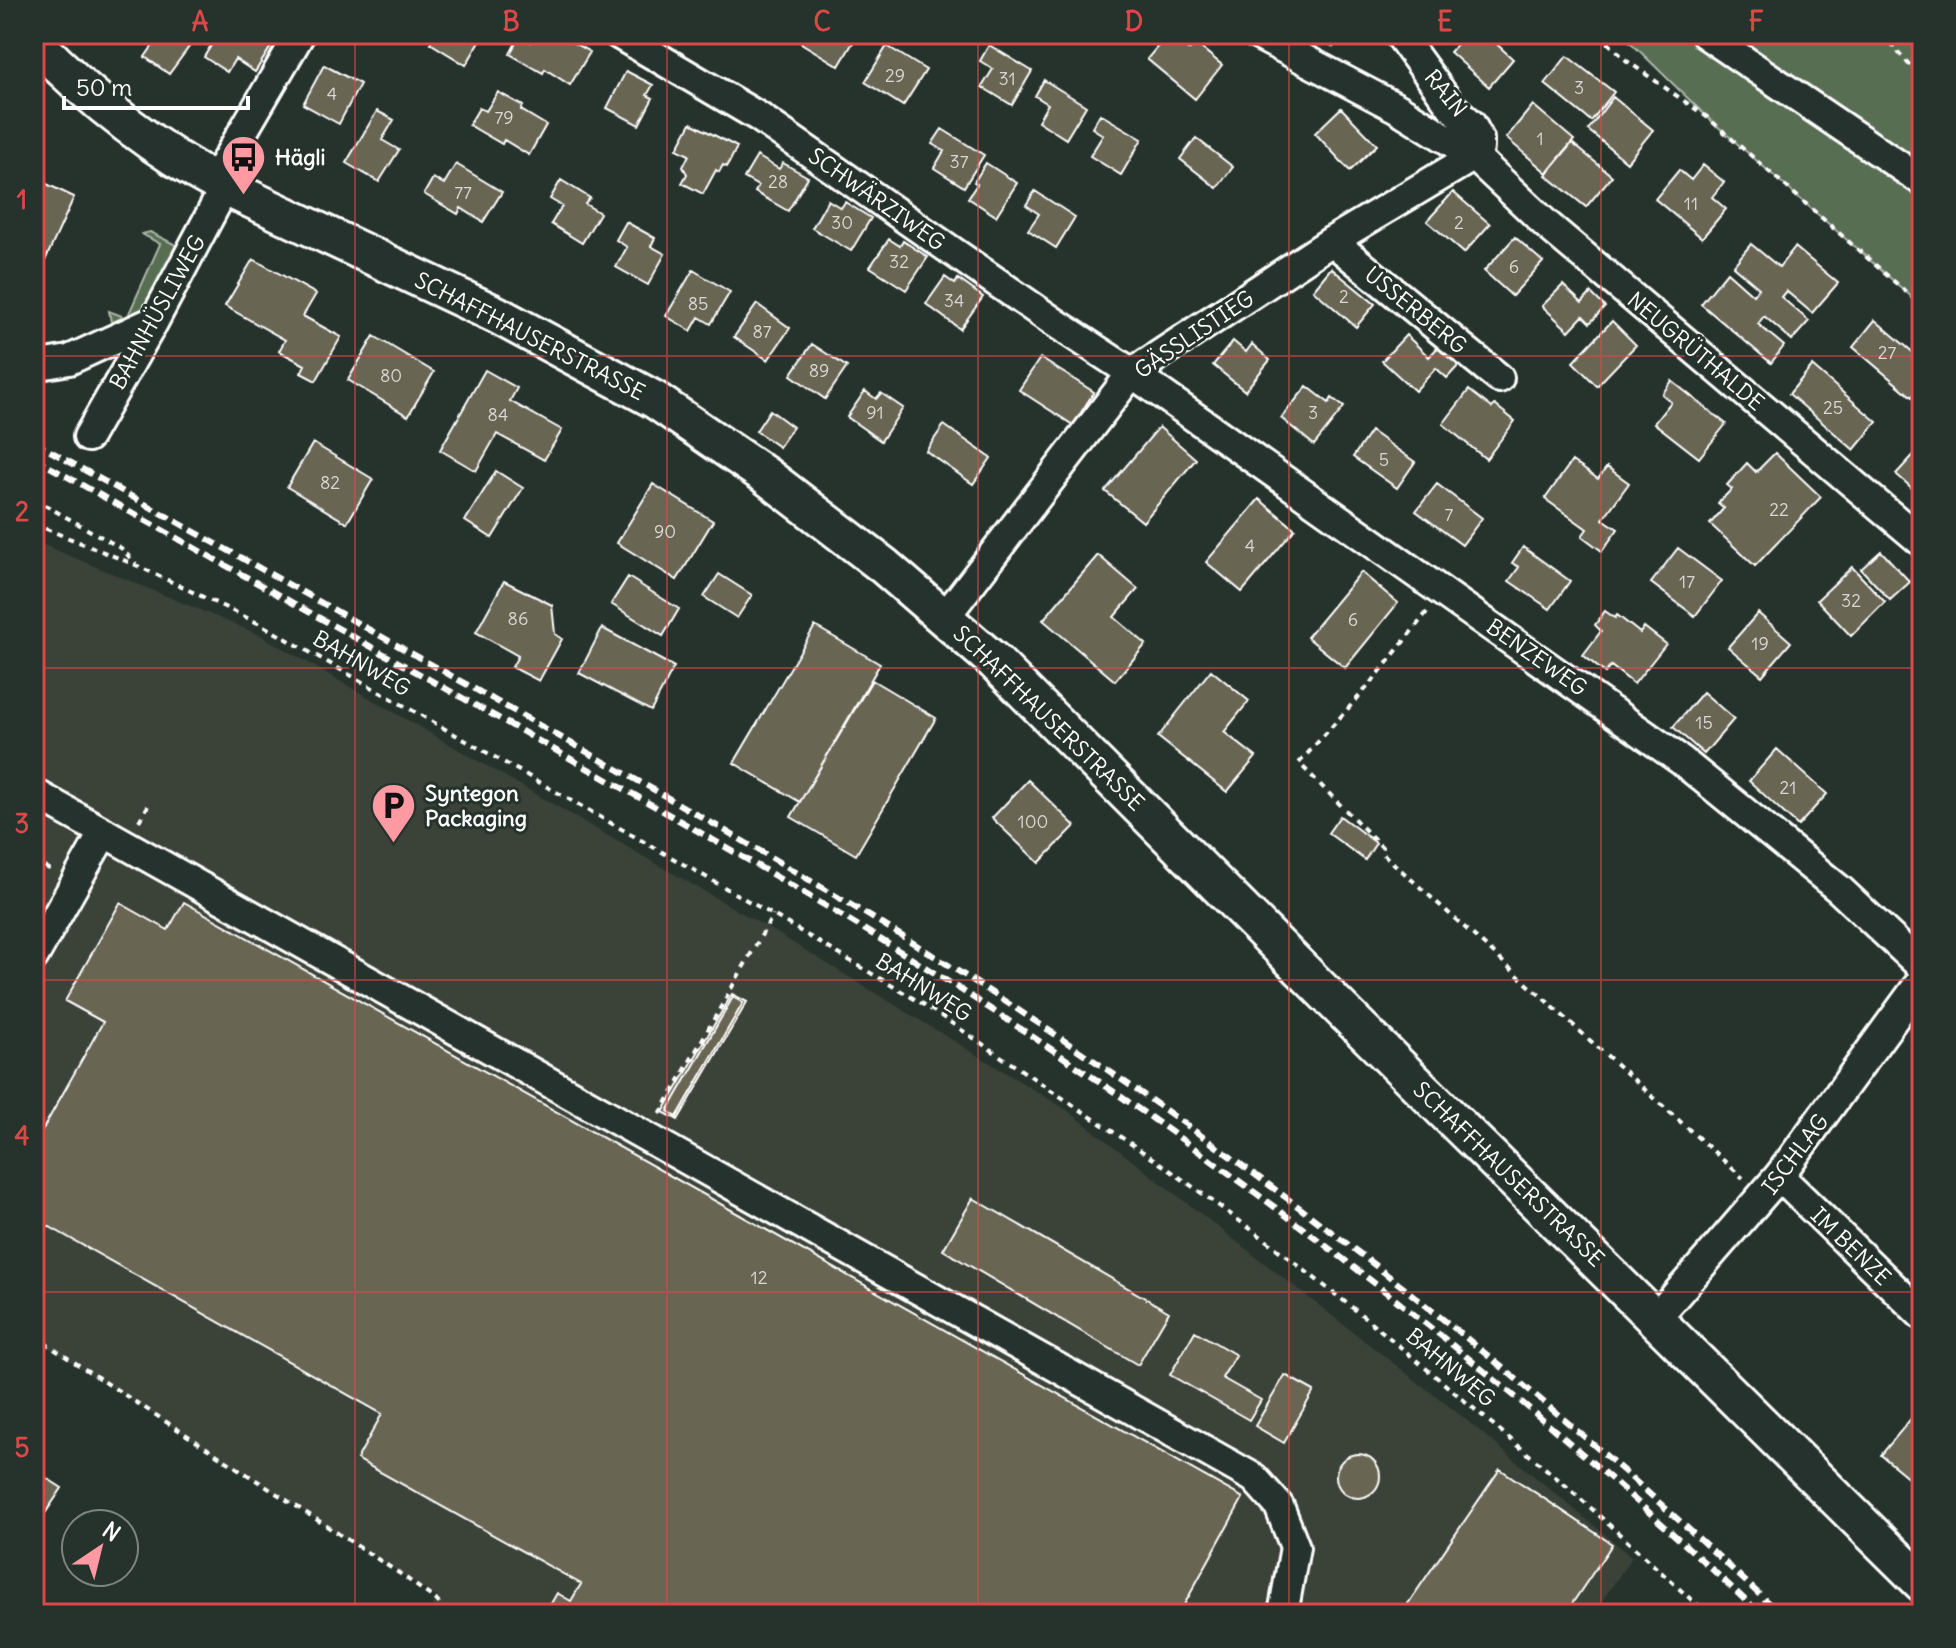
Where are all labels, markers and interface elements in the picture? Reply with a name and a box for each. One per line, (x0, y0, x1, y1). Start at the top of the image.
text: A (192, 5, 209, 38)
text: B (502, 5, 520, 38)
text: C (813, 5, 831, 38)
text: D (1125, 5, 1143, 38)
text: E (1437, 5, 1453, 38)
text: F (1749, 5, 1764, 38)
scale bar (64, 60, 248, 110)
house number: 29 (885, 64, 905, 87)
street label: RAIN (1418, 64, 1474, 122)
house number: 31 (998, 67, 1016, 90)
text: 50 m (76, 72, 132, 102)
house number: 3 (1574, 76, 1584, 99)
house number: 4 (327, 82, 337, 105)
house number: 79 (494, 106, 514, 129)
house number: 1 (1536, 127, 1544, 150)
bus stop icon: Hägli (220, 133, 268, 196)
street label: SCHWÄRZIWEG (803, 142, 951, 256)
place label: Hägli (275, 143, 325, 171)
house number: 37 (949, 150, 969, 173)
house number: 28 (768, 170, 788, 193)
house number: 77 (454, 181, 472, 204)
text: 1 (17, 183, 27, 216)
house number: 11 (1684, 192, 1698, 215)
house number: 30 (831, 211, 853, 234)
house number: 2 (1454, 211, 1464, 234)
street label: BAHNHÜSLIWEG (103, 230, 211, 394)
house number: 32 (889, 250, 909, 273)
house number: 6 (1509, 255, 1519, 278)
street label: USSERBERG (1359, 260, 1473, 360)
street label: SCHAFFHAUSERSTRASSE (410, 266, 650, 406)
street label: GÄSSLISTIEG (1129, 284, 1259, 384)
house number: 2 (1339, 285, 1349, 308)
street label: NEUGRÜTHALDE (1622, 286, 1770, 416)
house number: 34 (944, 289, 964, 312)
house number: 85 (688, 292, 708, 315)
house number: 87 (752, 320, 772, 343)
house number: 27 (1878, 341, 1897, 364)
house number: 89 (809, 359, 829, 382)
house number: 80 (380, 364, 402, 387)
house number: 25 (1823, 396, 1843, 419)
house number: 91 (866, 401, 884, 424)
house number: 3 (1308, 401, 1318, 424)
house number: 84 (488, 403, 508, 426)
house number: 5 (1379, 448, 1389, 471)
house number: 82 (320, 471, 340, 494)
text: 2 (15, 495, 29, 528)
house number: 22 (1769, 498, 1789, 521)
house number: 7 (1445, 503, 1454, 526)
house number: 90 (654, 520, 676, 543)
house number: 4 (1245, 534, 1255, 557)
house number: 17 (1679, 570, 1695, 593)
house number: 32 (1841, 589, 1861, 612)
house number: 86 (508, 607, 528, 630)
house number: 6 (1348, 608, 1358, 631)
street label: BENZEWEG (1481, 612, 1593, 702)
street label: SCHAFFHAUSERSTRASSE (948, 619, 1150, 817)
street label: BAHNWEG (308, 624, 416, 702)
house number: 19 (1751, 632, 1769, 655)
house number: 15 (1695, 711, 1713, 734)
house number: 21 (1779, 776, 1797, 799)
place label: Syntegon Packaging (425, 779, 527, 832)
parking icon: Syntegon Packaging (370, 782, 418, 845)
text: 3 (15, 807, 29, 840)
house number: 100 (1018, 810, 1048, 833)
street label: BAHNWEG (871, 947, 977, 1027)
street label: SCHAFFHAUSERSTRASSE (1408, 1075, 1610, 1273)
street label: ISCHLAG (1756, 1108, 1834, 1200)
text: 4 (14, 1119, 30, 1152)
street label: IM BENZE (1805, 1201, 1897, 1291)
house number: 12 (750, 1266, 768, 1289)
street label: BAHNWEG (1401, 1322, 1501, 1412)
text: 5 (15, 1431, 30, 1464)
north arrow (60, 1508, 140, 1588)
text: N (97, 1516, 126, 1547)

